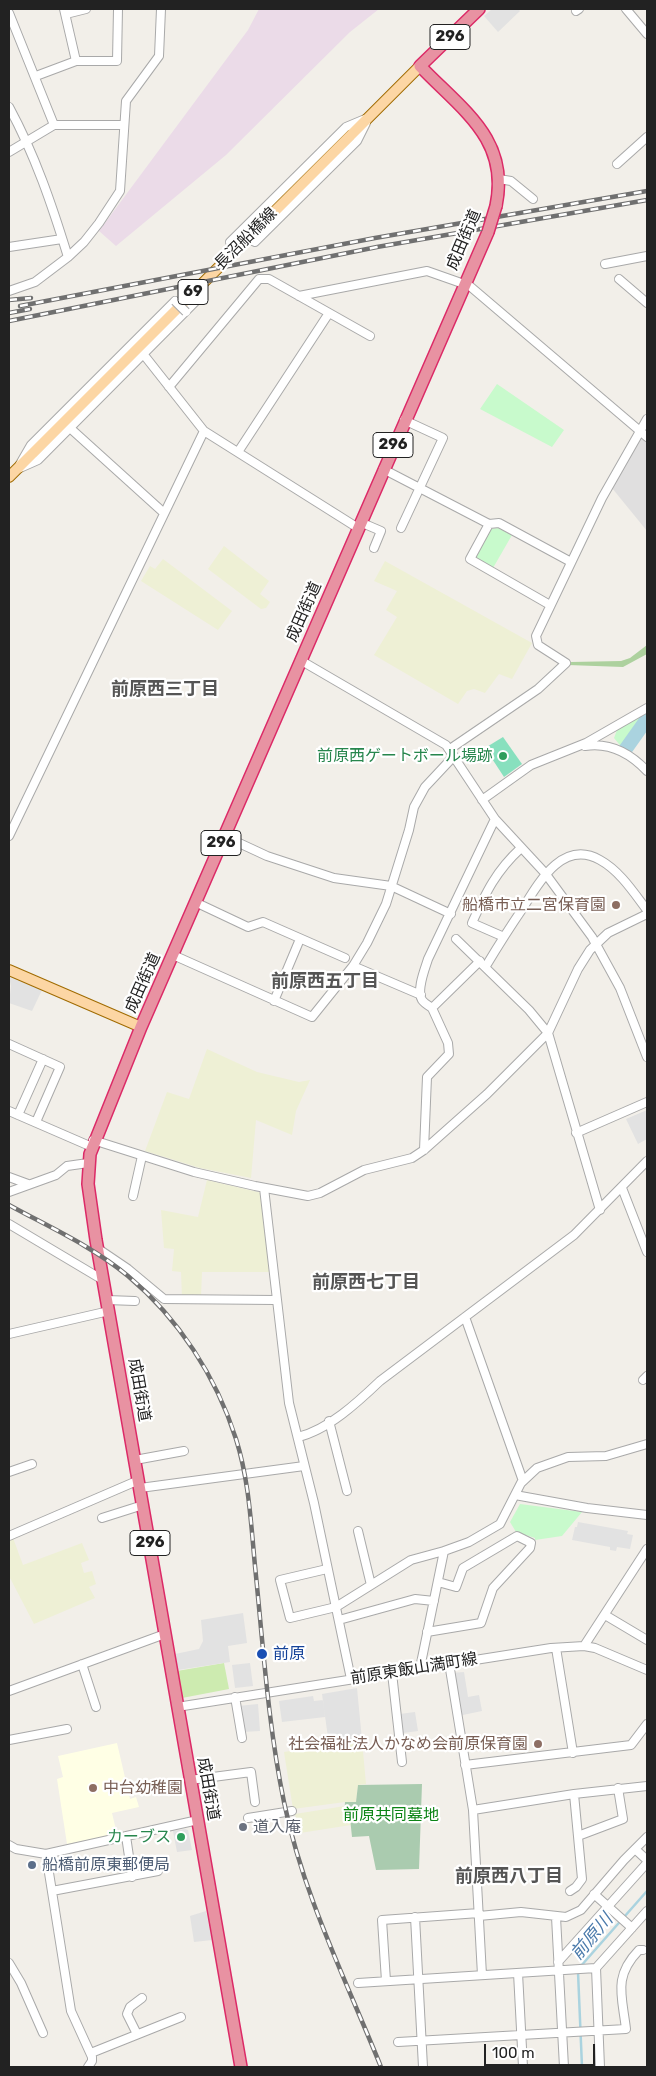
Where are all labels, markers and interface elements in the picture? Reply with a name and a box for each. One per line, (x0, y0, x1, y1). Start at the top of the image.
road number: 296 (430, 24, 470, 50)
street label: 長沼船橋線 (211, 204, 281, 274)
street label: 成田街道 (443, 207, 485, 273)
road number: 69 (178, 280, 208, 304)
road number: 296 (373, 432, 413, 458)
street label: 成田街道 (282, 579, 326, 645)
district label: 前原西三丁目 (111, 679, 219, 701)
place label: 前原西ゲートボール場跡 (317, 746, 493, 766)
marker: 前原西ゲートボール場跡 (497, 750, 509, 762)
road number: 296 (201, 830, 241, 856)
place label: 船橋市立二宮保育園 (462, 895, 606, 915)
marker: 船橋市立二宮保育園 (610, 899, 622, 911)
street label: 成田街道 (121, 950, 165, 1016)
district label: 前原西五丁目 (271, 971, 379, 993)
district label: 前原西七丁目 (312, 1272, 420, 1294)
street label: 成田街道 (124, 1357, 154, 1423)
road number: 296 (130, 1530, 170, 1556)
place label: 前原 (273, 1644, 305, 1664)
marker: 前原 (255, 1647, 269, 1661)
street label: 前原東飯山満町線 (349, 1650, 479, 1688)
place label: 社会福祉法人かなめ会前原保育園 (288, 1734, 528, 1754)
marker: 社会福祉法人かなめ会前原保育園 (532, 1738, 544, 1750)
street label: 成田街道 (193, 1756, 223, 1822)
place label: 中台幼稚園 (103, 1778, 183, 1798)
marker: 中台幼稚園 (87, 1782, 99, 1794)
park label: 前原共同墓地 (343, 1805, 439, 1825)
place label: 道入庵 (253, 1817, 301, 1837)
marker: 道入庵 (237, 1821, 249, 1833)
place label: カーブス (107, 1827, 171, 1847)
marker: カーブス (175, 1831, 187, 1843)
place label: 船橋前原東郵便局 (42, 1855, 170, 1875)
marker: 船橋前原東郵便局 (26, 1859, 38, 1871)
district label: 前原西八丁目 (455, 1866, 563, 1888)
water label: 前原川 (566, 1909, 618, 1965)
scale bar (486, 2034, 597, 2066)
text: 100 m (492, 2044, 534, 2062)

